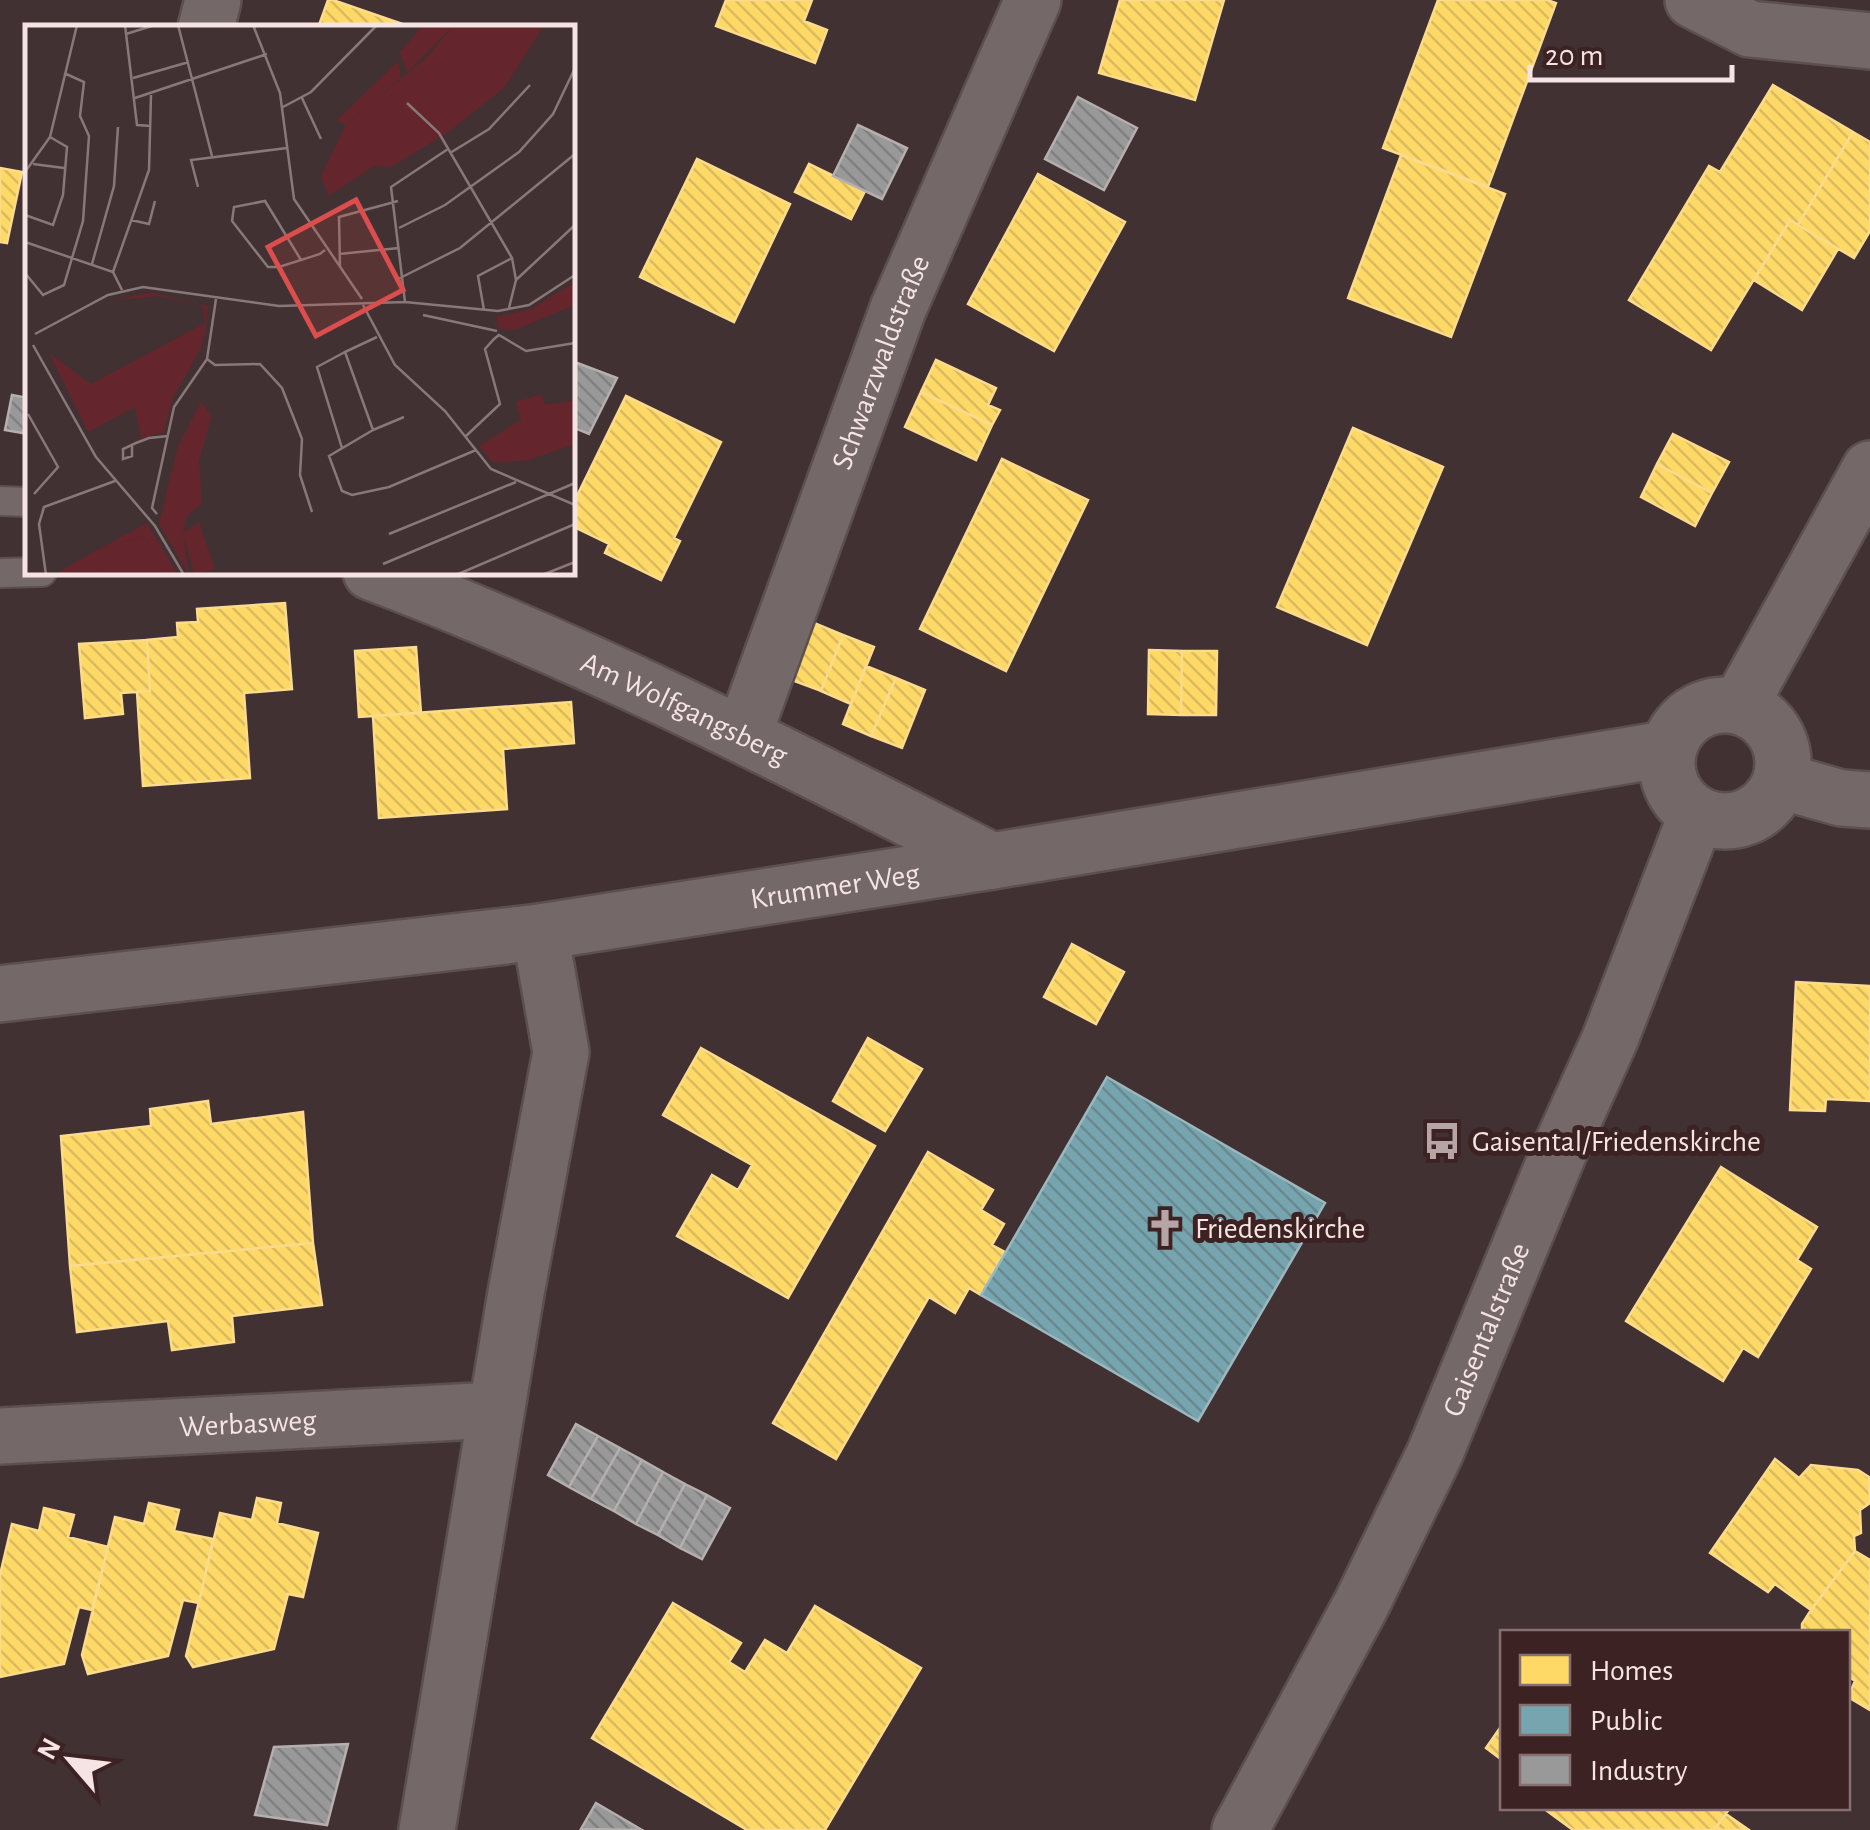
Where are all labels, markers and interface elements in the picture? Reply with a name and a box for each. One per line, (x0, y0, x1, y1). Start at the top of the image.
scale bar (1530, 20, 1732, 82)
inset map (25, 25, 575, 575)
text: 20 m (1545, 41, 1603, 71)
street label: Schwarzwaldstraße (827, 251, 936, 474)
street label: Am Wolfgangsberg (576, 647, 792, 771)
street label: Krummer Weg (748, 859, 922, 915)
bus stop icon: Gaisental/Friedenskirche (1421, 1120, 1463, 1162)
place label: Gaisental/Friedenskirche (1472, 1127, 1761, 1157)
church icon: Friedenskirche (1144, 1207, 1186, 1249)
place label: Friedenskirche (1195, 1214, 1365, 1244)
street label: Gaisentalstraße (1438, 1239, 1536, 1421)
street label: Werbasweg (178, 1405, 317, 1443)
legend (1500, 1630, 1850, 1810)
text: Homes (1590, 1656, 1673, 1686)
text: Public (1590, 1706, 1663, 1736)
north arrow (20, 1710, 120, 1810)
text: N (33, 1734, 67, 1764)
text: Industry (1590, 1756, 1688, 1786)

